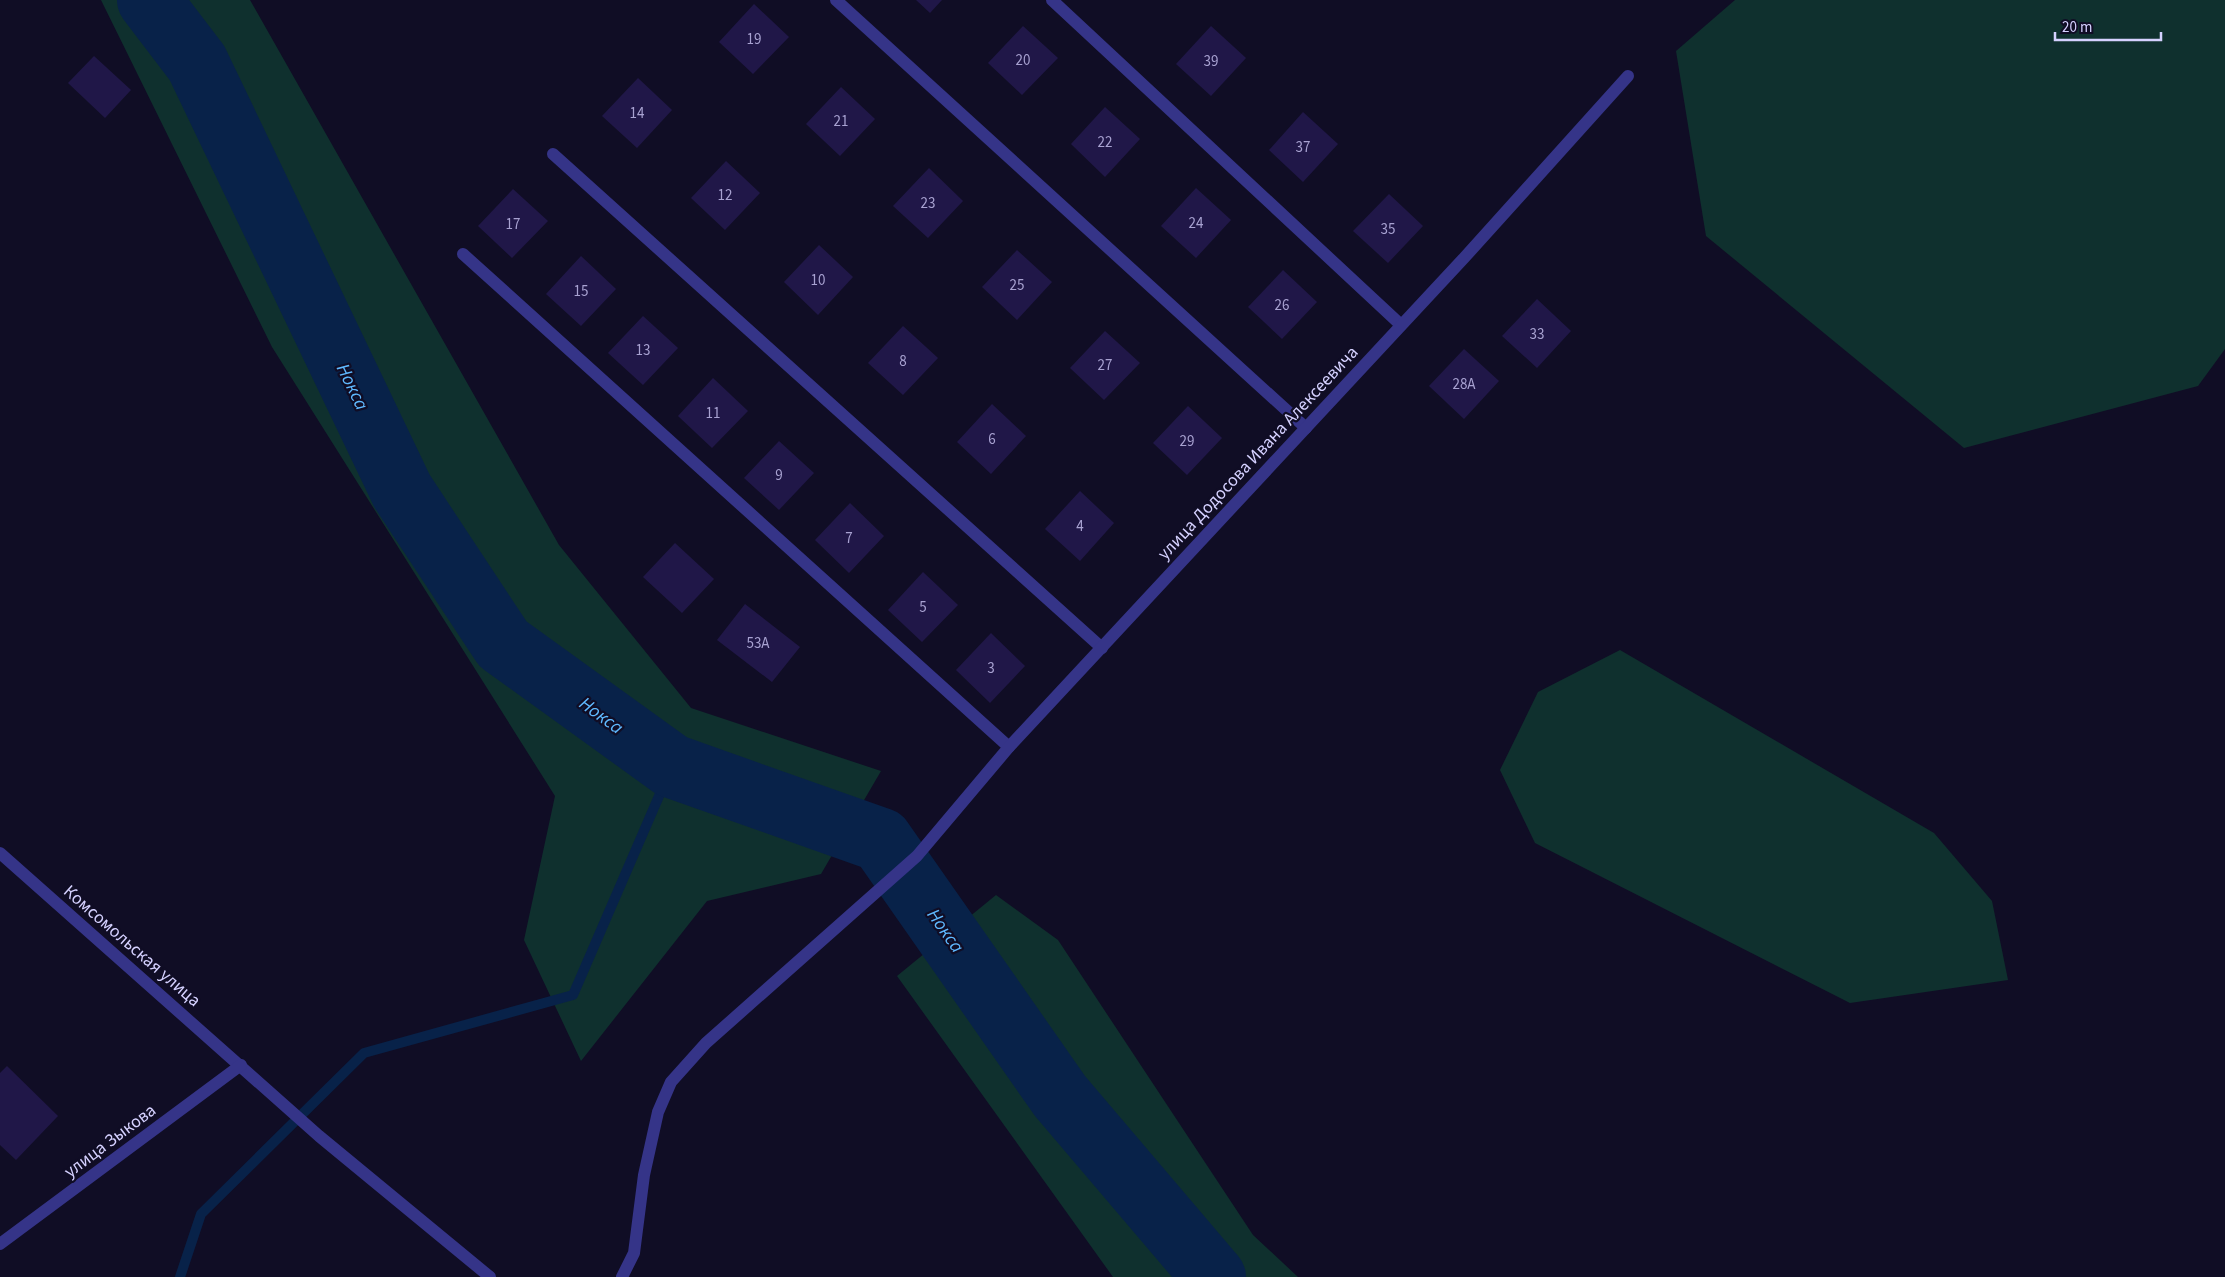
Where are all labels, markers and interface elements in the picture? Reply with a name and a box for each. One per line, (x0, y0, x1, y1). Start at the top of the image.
scale bar (2055, 10, 2161, 42)
text: 20 m (2062, 17, 2092, 38)
house number: 19 (747, 29, 761, 50)
house number: 20 (1016, 50, 1030, 71)
house number: 39 (1204, 51, 1218, 72)
house number: 14 (630, 103, 645, 124)
house number: 21 (834, 111, 848, 132)
house number: 22 (1098, 132, 1112, 153)
house number: 37 (1296, 137, 1310, 158)
house number: 12 (718, 185, 732, 206)
house number: 23 (921, 193, 935, 214)
house number: 24 (1189, 213, 1204, 234)
house number: 17 (506, 214, 520, 235)
house number: 35 (1381, 219, 1395, 240)
house number: 10 (811, 270, 825, 291)
house number: 25 (1010, 275, 1024, 296)
house number: 15 (574, 281, 588, 302)
house number: 26 (1275, 295, 1289, 316)
house number: 33 (1530, 324, 1544, 345)
house number: 13 (636, 340, 650, 361)
street label: улица Додосова Ивана Алексеевича (1152, 341, 1364, 565)
house number: 8 (899, 351, 907, 372)
house number: 27 (1098, 355, 1112, 376)
water label: Нокса (329, 359, 375, 415)
house number: 28А (1452, 374, 1476, 395)
house number: 11 (706, 403, 720, 424)
house number: 6 (988, 429, 996, 450)
house number: 29 (1180, 431, 1194, 452)
house number: 9 (775, 465, 783, 486)
house number: 4 (1076, 516, 1084, 537)
house number: 7 (845, 528, 853, 549)
house number: 5 (919, 597, 927, 618)
house number: 53А (746, 633, 770, 654)
house number: 3 (987, 658, 995, 679)
water label: Нокса (573, 691, 629, 741)
street label: Комсомольская улица (58, 879, 206, 1013)
water label: Нокса (920, 903, 970, 959)
street label: улица Зыкова (59, 1098, 161, 1184)

